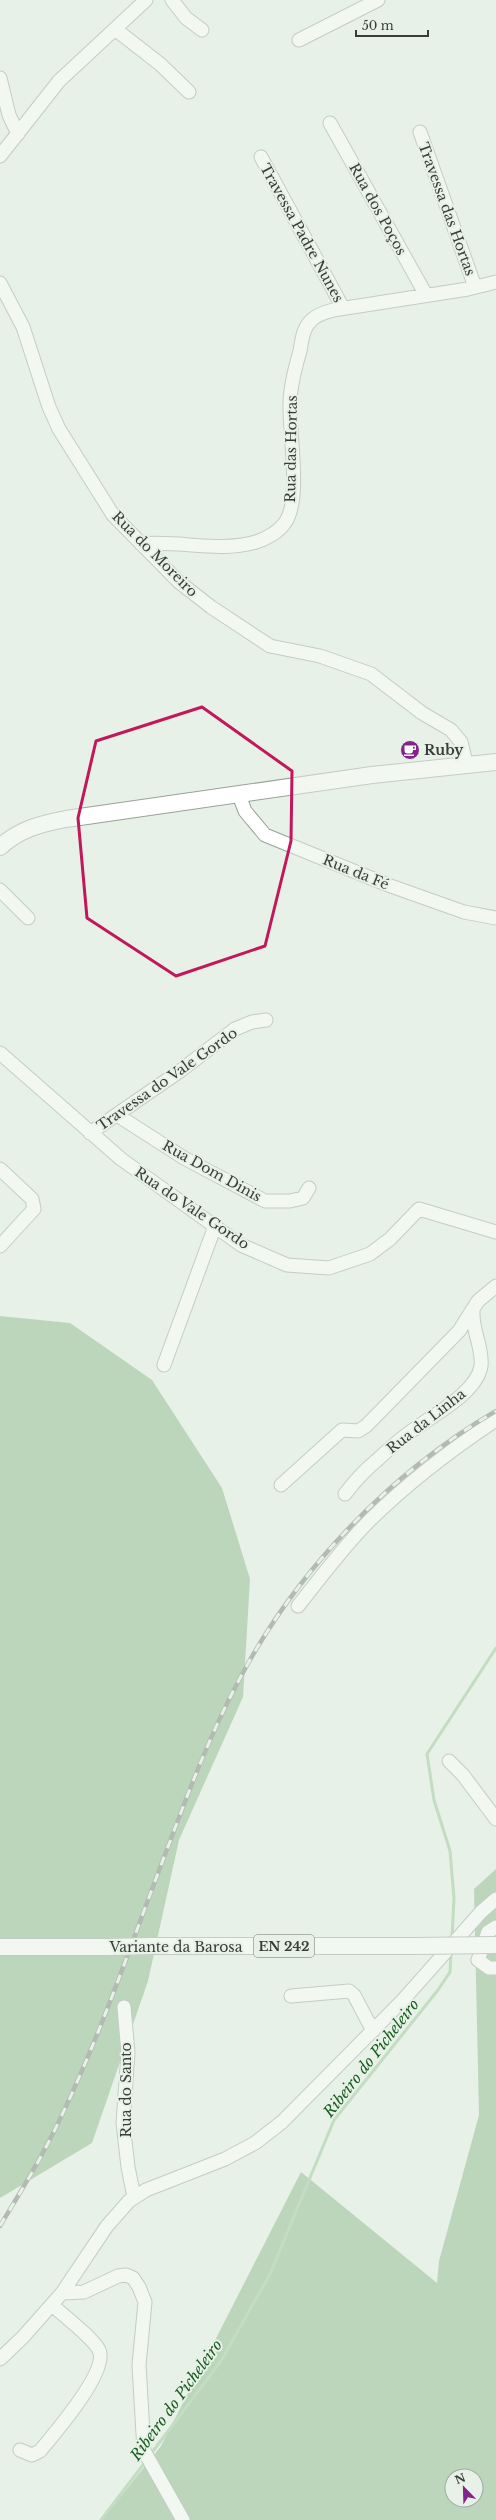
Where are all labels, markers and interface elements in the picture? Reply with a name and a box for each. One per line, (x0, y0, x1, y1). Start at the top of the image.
scale bar (356, 12, 428, 38)
text: 50 m (362, 18, 394, 33)
street label: Travessa das Hortas (415, 140, 479, 278)
street label: Travessa Padre Nunes (256, 160, 348, 306)
street label: Rua dos Poços (345, 160, 411, 258)
street label: Rua das Hortas (281, 395, 301, 503)
street label: Rua do Moreiro (108, 507, 202, 601)
cafe icon: Ruby (399, 739, 421, 761)
place label: Ruby (424, 741, 464, 759)
street label: Rua da Fé (320, 851, 392, 893)
street label: Travessa do Vale Gordo (93, 1024, 241, 1134)
street label: Rua Dom Dinis (159, 1136, 265, 1206)
street label: Rua do Vale Gordo (131, 1163, 253, 1253)
street label: Rua da Linha (383, 1384, 469, 1457)
road number: EN 242 (254, 1935, 314, 1957)
street label: Variante da Barosa (109, 1938, 243, 1956)
water label: Ribeiro do Picheleiro (318, 1995, 423, 2122)
street label: Rua do Santo (117, 2042, 135, 2138)
water label: Ribeiro do Picheleiro (125, 2336, 226, 2465)
north arrow (444, 2468, 484, 2508)
text: N (453, 2470, 468, 2487)

